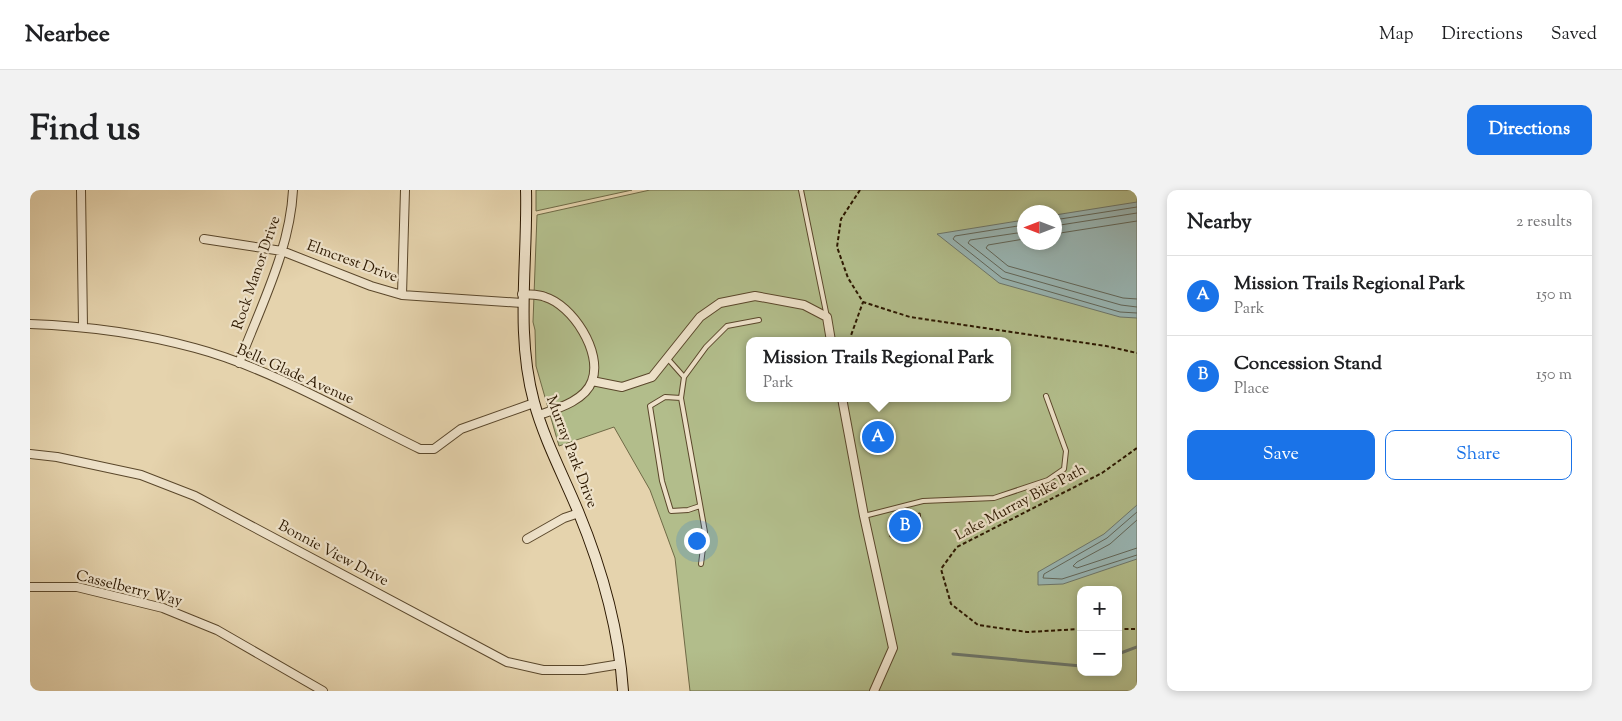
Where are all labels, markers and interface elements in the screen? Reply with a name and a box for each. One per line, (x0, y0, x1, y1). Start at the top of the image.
text: Nearbee (25, 18, 110, 52)
text: Map (1379, 22, 1414, 48)
text: Directions (1442, 22, 1523, 48)
text: Saved (1551, 22, 1597, 48)
text: Find us (30, 105, 140, 156)
button: Directions (1467, 105, 1592, 155)
north arrow (1017, 205, 1062, 250)
text: Nearby (1187, 208, 1252, 238)
text: 2 results (1516, 211, 1572, 234)
street label: Rock Manor Drive (228, 213, 286, 333)
street label: Elmcrest Drive (304, 236, 400, 288)
text: Mission Trails Regional Park (1234, 271, 1465, 298)
text: A (1197, 284, 1210, 307)
text: 150 m (1536, 284, 1572, 307)
text: Park (1234, 298, 1265, 321)
popup (746, 337, 1011, 402)
street label: Belle Glade Avenue (233, 340, 357, 410)
text: Mission Trails Regional Park (763, 345, 994, 372)
text: Concession Stand (1234, 351, 1382, 378)
text: B (1198, 364, 1208, 387)
text: 150 m (1536, 364, 1572, 387)
text: Park (763, 372, 794, 395)
text: Place (1234, 378, 1269, 401)
street label: Murray Park Drive (540, 393, 602, 511)
pin: A (862, 418, 894, 456)
button: Save (1187, 430, 1375, 480)
button: Share (1385, 430, 1572, 480)
street label: Lake Murray Bike Path (952, 459, 1090, 546)
pin: B (889, 507, 921, 545)
street label: Bonnie View Drive (274, 516, 392, 592)
your location (684, 528, 710, 554)
street label: Casselberry Way (74, 566, 185, 612)
map controls (1077, 586, 1122, 676)
button: + (1077, 586, 1122, 631)
button: − (1077, 631, 1122, 676)

